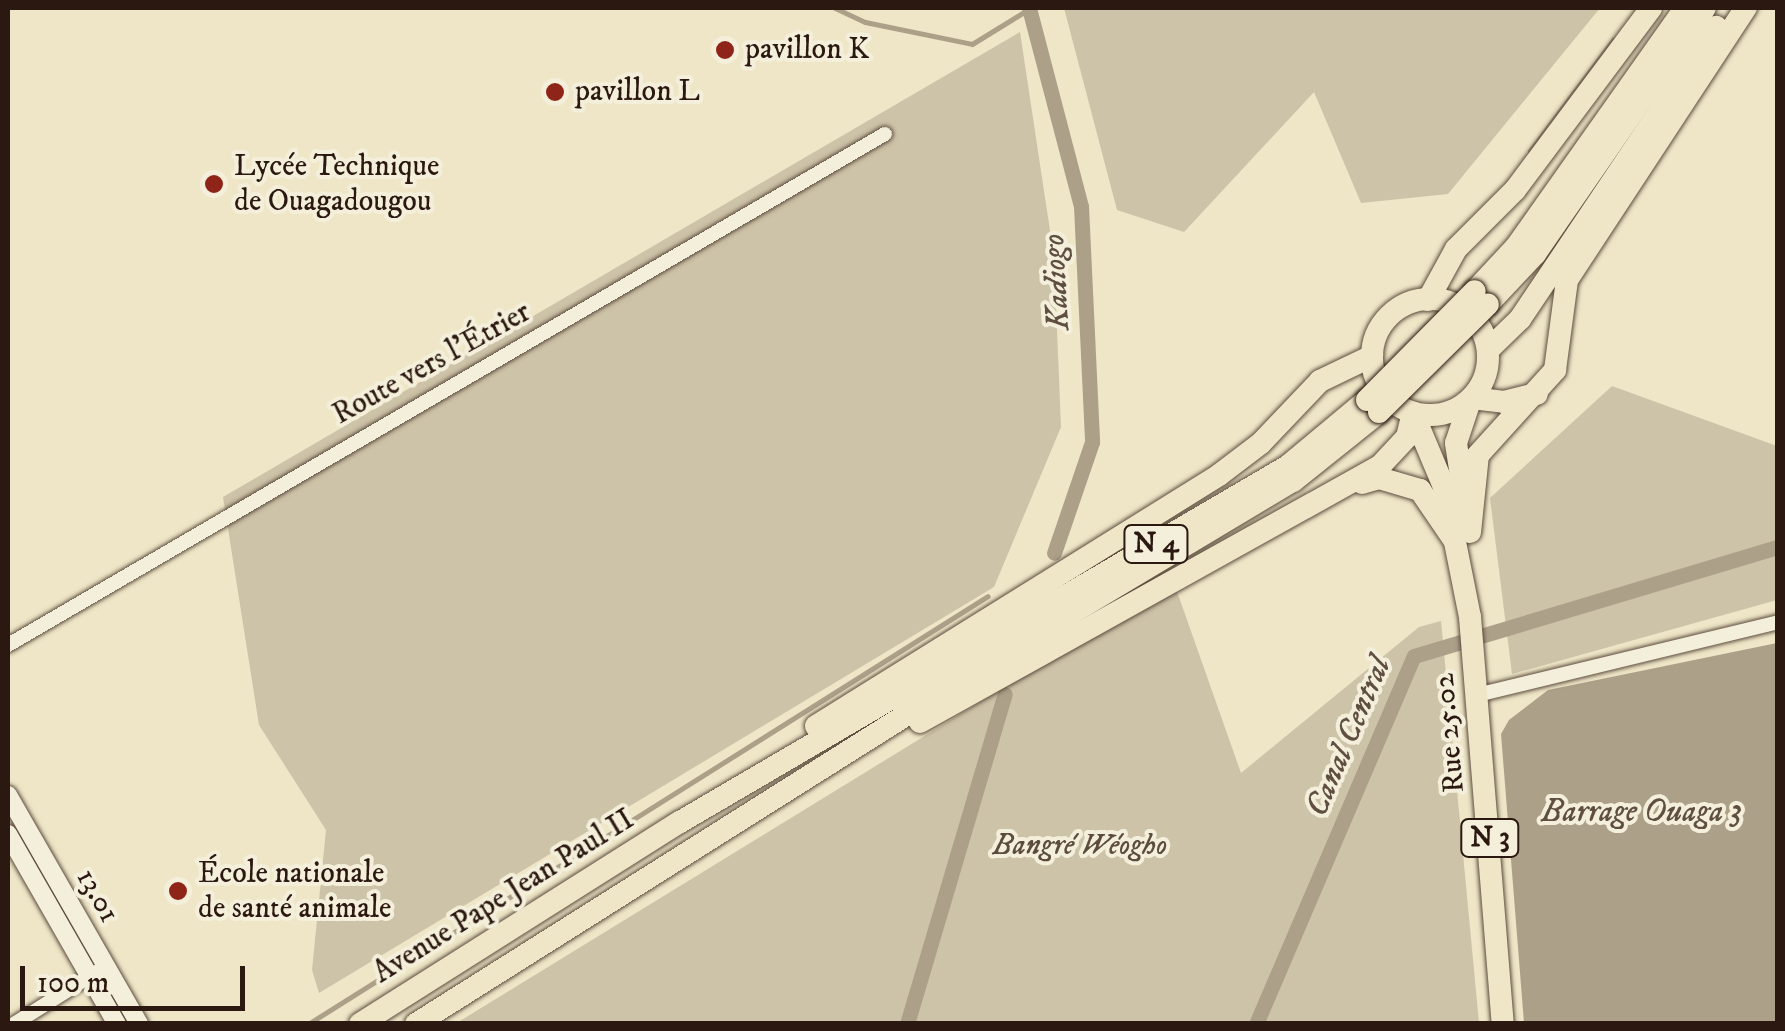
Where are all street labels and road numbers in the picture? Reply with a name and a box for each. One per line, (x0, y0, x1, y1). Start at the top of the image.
street label: Route vers l'Étrier (327, 295, 537, 433)
road number: N 4 (1121, 521, 1191, 567)
street label: Rue 25.02 (1427, 672, 1473, 794)
street label: Avenue Pape Jean Paul II (367, 802, 641, 992)
road number: N 3 (1460, 815, 1520, 861)
street label: 13.01 (67, 863, 127, 929)

